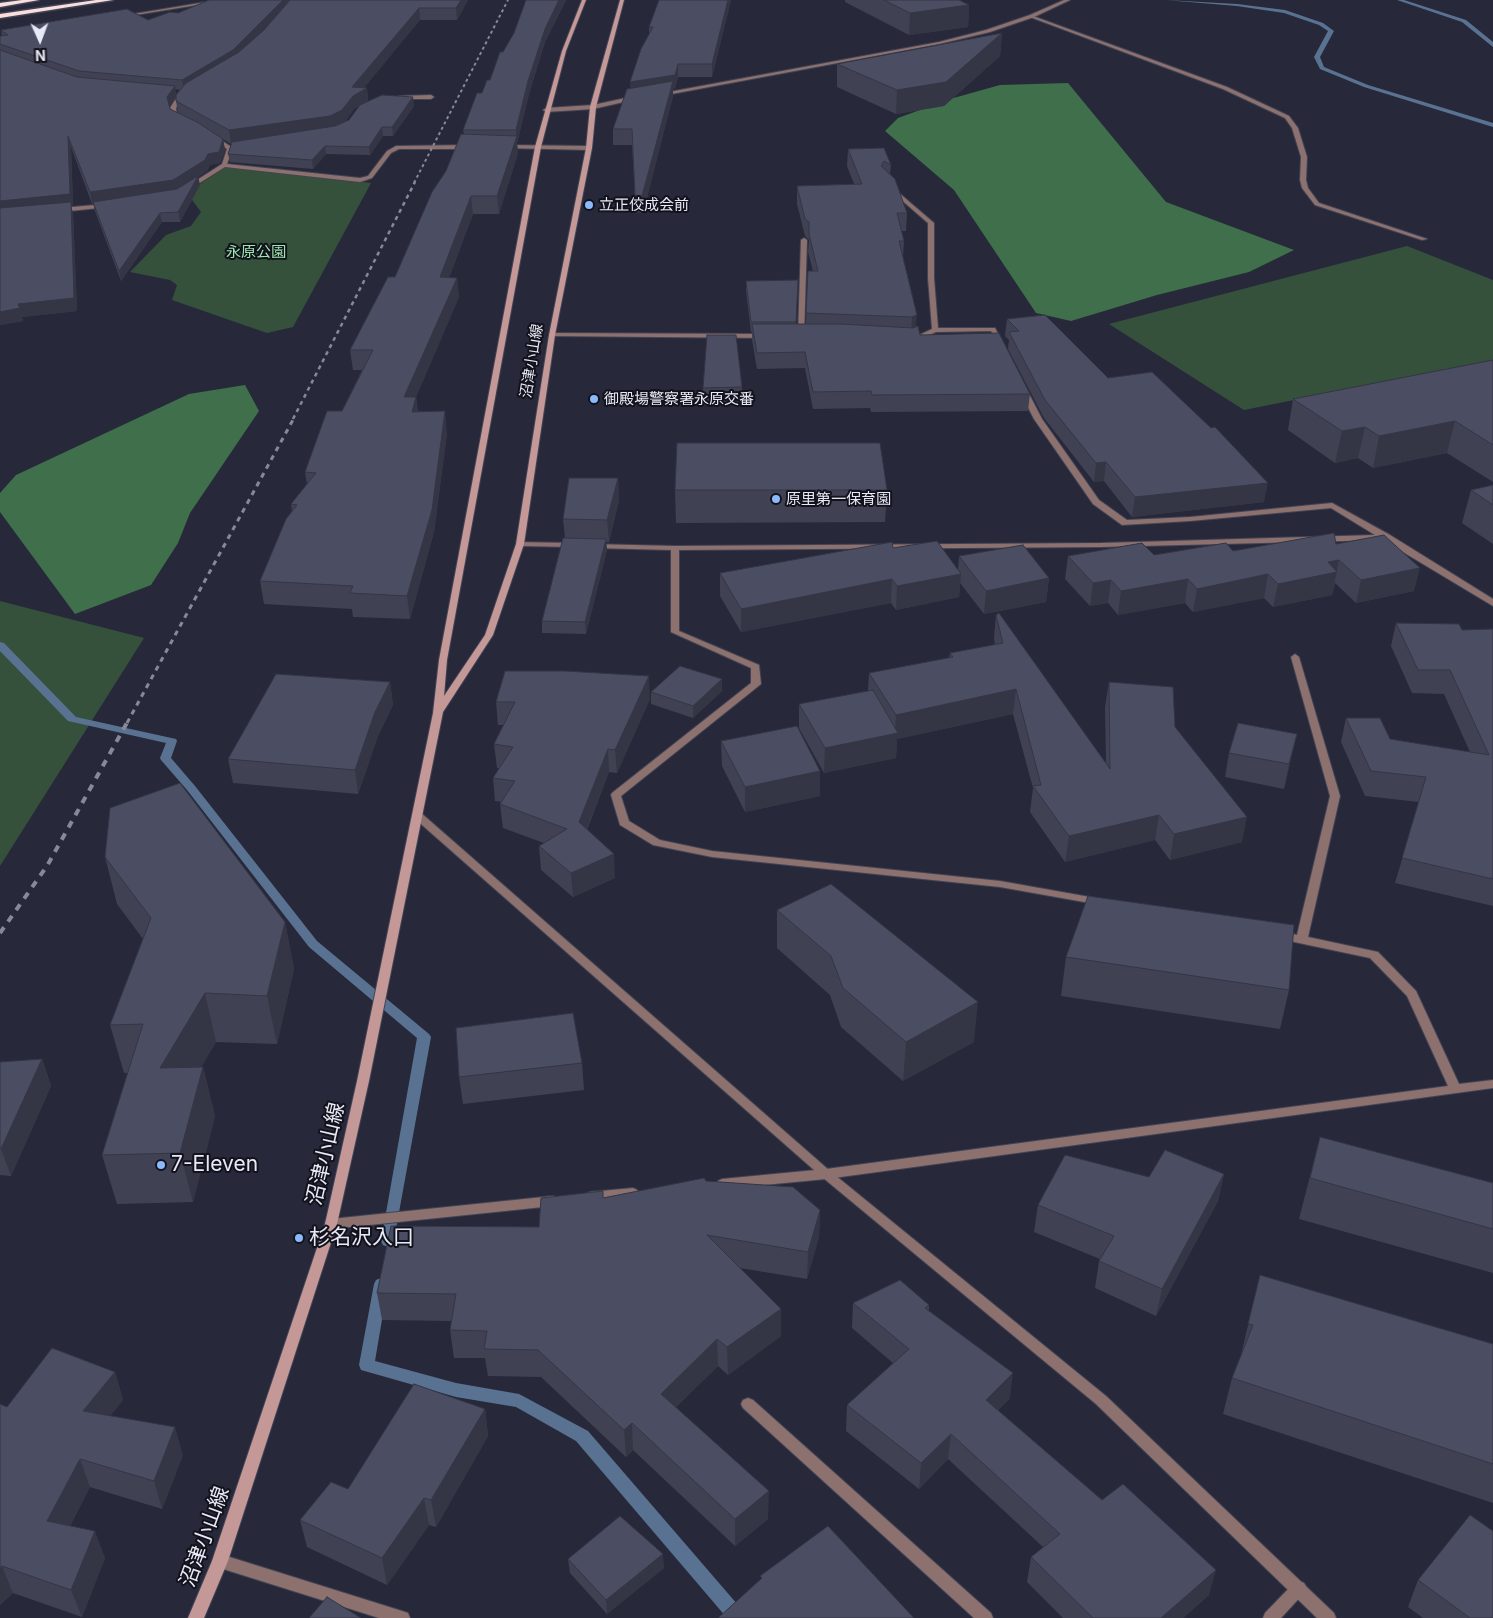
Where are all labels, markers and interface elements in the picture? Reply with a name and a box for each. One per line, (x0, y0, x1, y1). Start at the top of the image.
north arrow (15, 15, 65, 65)
text: N (35, 47, 46, 64)
place label: 立正佼成会前 (599, 196, 689, 214)
marker: 立正佼成会前 (583, 199, 595, 211)
park label: 永原公園 (226, 243, 286, 261)
street label: 沼津小山線 (517, 323, 547, 399)
place label: 御殿場警察署永原交番 (604, 390, 754, 408)
marker: 御殿場警察署永原交番 (588, 393, 600, 405)
place label: 原里第一保育園 (786, 490, 891, 508)
marker: 原里第一保育園 (770, 493, 782, 505)
street label: 沼津小山線 (302, 1100, 350, 1208)
place label: 7-Eleven (171, 1152, 258, 1178)
marker: 7-Eleven (155, 1159, 167, 1171)
place label: 杉名沢入口 (309, 1225, 414, 1251)
marker: 杉名沢入口 (293, 1232, 305, 1244)
street label: 沼津小山線 (175, 1483, 235, 1591)

